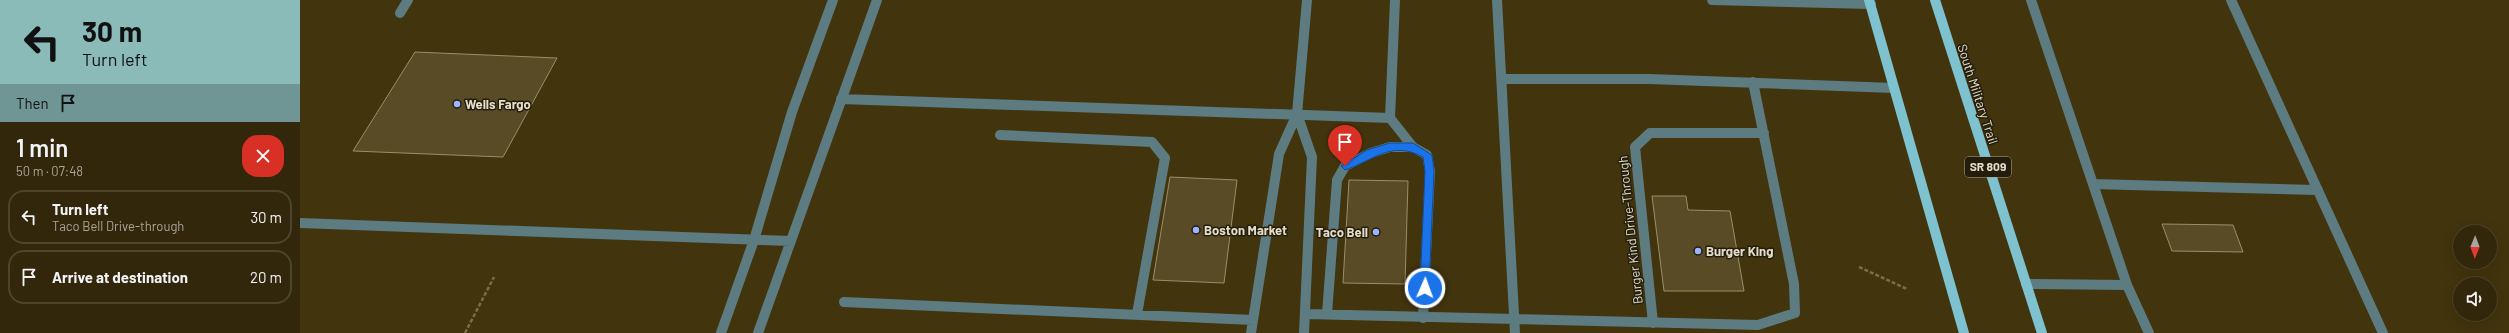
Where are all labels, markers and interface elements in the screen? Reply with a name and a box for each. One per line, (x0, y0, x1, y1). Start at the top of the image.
text: 30 m (82, 14, 142, 48)
icon: left (16, 16, 68, 68)
street label: South Military Trail (1954, 42, 2002, 146)
text: Turn left (82, 48, 148, 70)
icon: arrive (57, 92, 79, 114)
text: Then (16, 94, 49, 112)
place label: Wells Fargo (465, 96, 531, 112)
marker: Wells Fargo (452, 99, 462, 109)
pin (1328, 125, 1362, 166)
icon: arrive (1334, 131, 1356, 153)
text: 1 min (16, 133, 68, 162)
button: close (242, 135, 284, 177)
street label: Burger Kind Drive-Through (1614, 155, 1646, 305)
road number: SR 809 (1965, 157, 2011, 177)
text: 50 m · 07:48 (16, 163, 83, 179)
text: Turn left (52, 200, 108, 218)
icon: left (18, 206, 40, 228)
text: 30 m (250, 208, 282, 226)
text: Taco Bell Drive-through (52, 218, 184, 234)
place label: Boston Market (1204, 222, 1287, 238)
place label: Taco Bell (1316, 224, 1368, 240)
marker: Boston Market (1191, 225, 1201, 235)
north arrow (2453, 225, 2497, 269)
map controls (2453, 225, 2497, 321)
marker: Taco Bell (1371, 227, 1381, 237)
place label: Burger King (1706, 243, 1773, 259)
marker: Burger King (1693, 246, 1703, 256)
icon: arrive (18, 266, 40, 288)
position arrow (1404, 267, 1446, 309)
text: Arrive at destination (52, 268, 188, 286)
text: 20 m (250, 268, 282, 286)
button: sound (2453, 277, 2497, 321)

